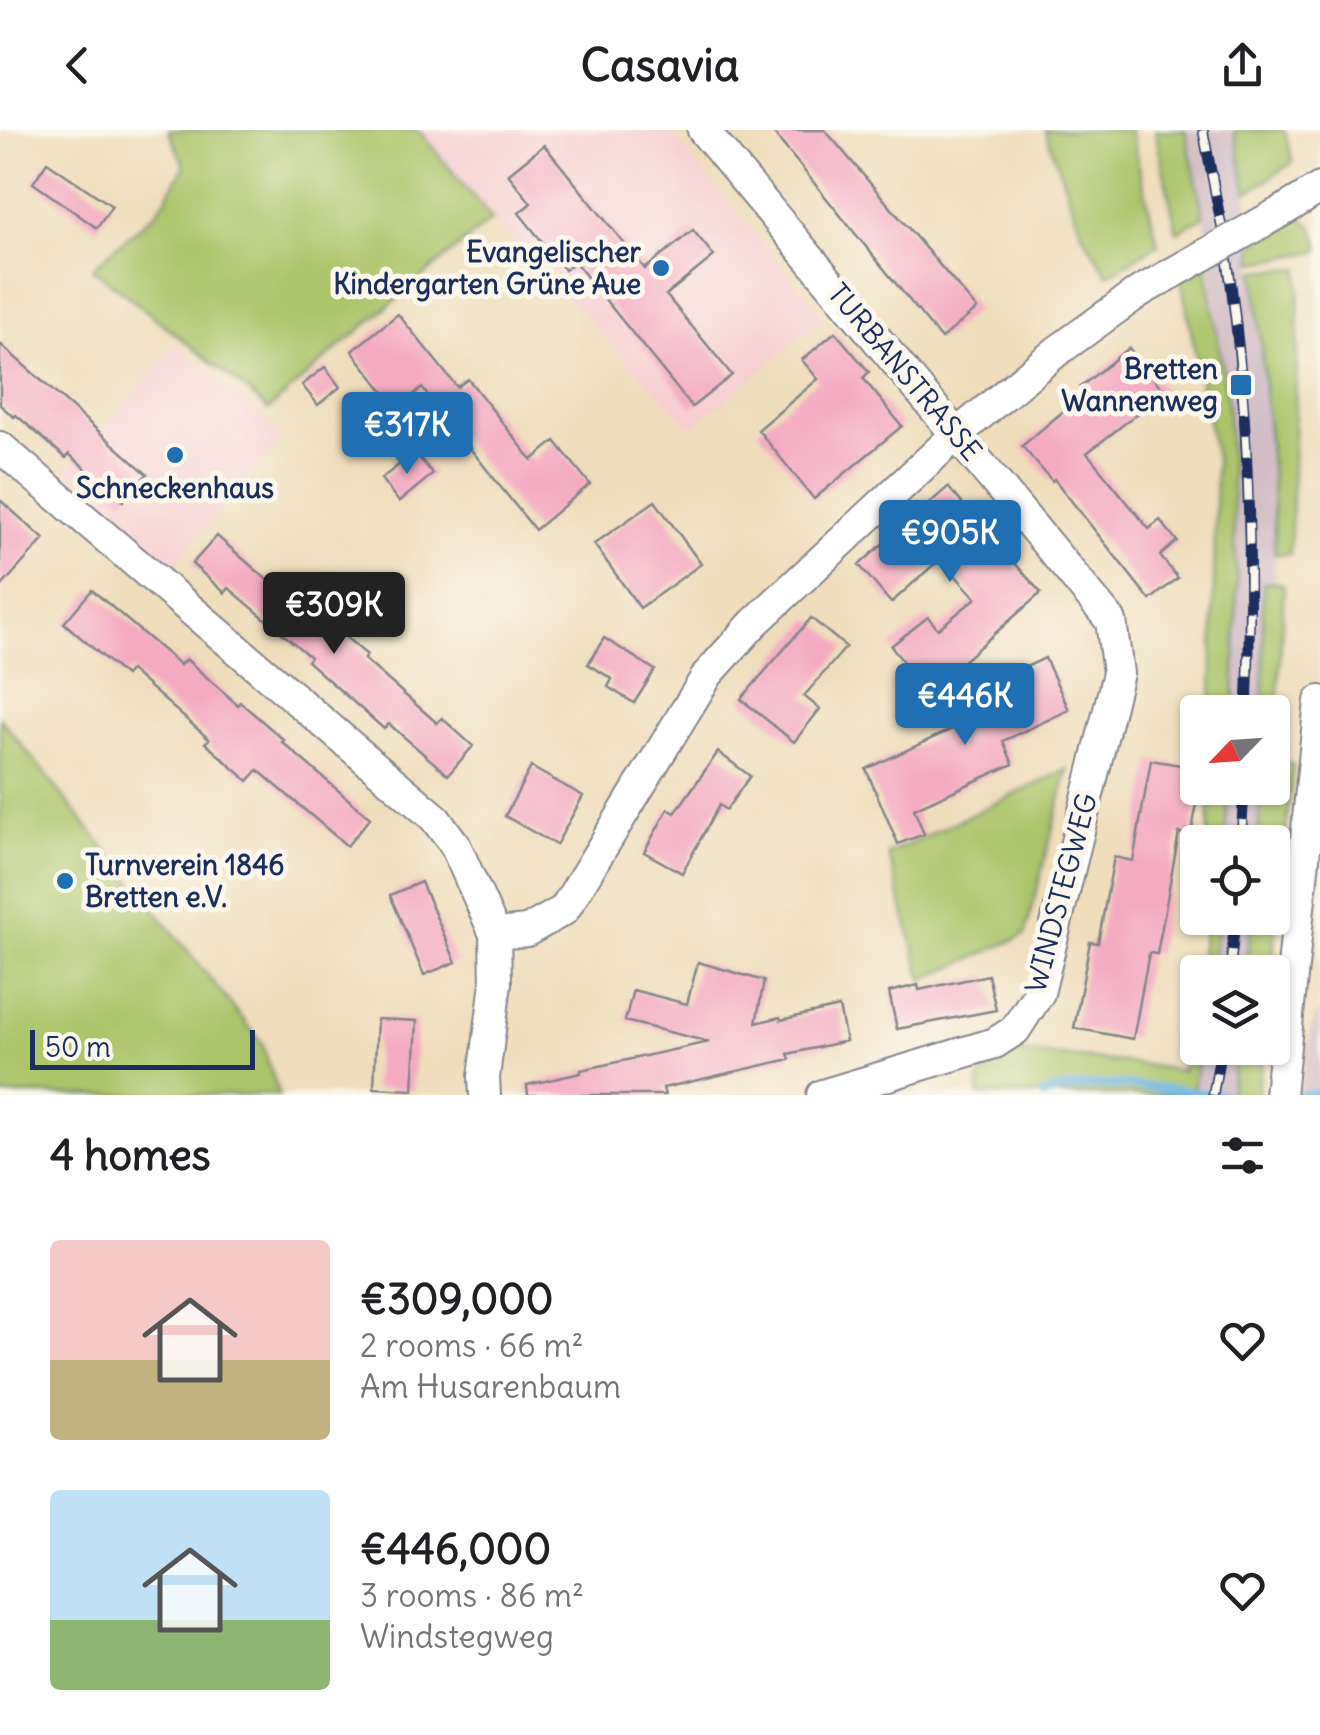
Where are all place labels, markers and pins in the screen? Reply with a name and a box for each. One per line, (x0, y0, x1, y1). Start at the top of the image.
place label: Evangelischer Kindergarten Grüne Aue (333, 234, 642, 302)
marker: Evangelischer Kindergarten Grüne Aue (650, 257, 672, 279)
place label: Bretten Wannenweg (1061, 351, 1218, 419)
marker: Bretten Wannenweg (1228, 372, 1254, 398)
pin: €317K (337, 392, 477, 477)
marker: Schneckenhaus (164, 444, 186, 466)
place label: Schneckenhaus (76, 470, 274, 506)
pin: €905K (880, 500, 1020, 585)
pin: €309K (264, 572, 404, 657)
pin: €446K (895, 663, 1035, 748)
place label: Turnverein 1846 Bretten e.V. (85, 847, 285, 915)
marker: Turnverein 1846 Bretten e.V. (54, 870, 76, 892)

